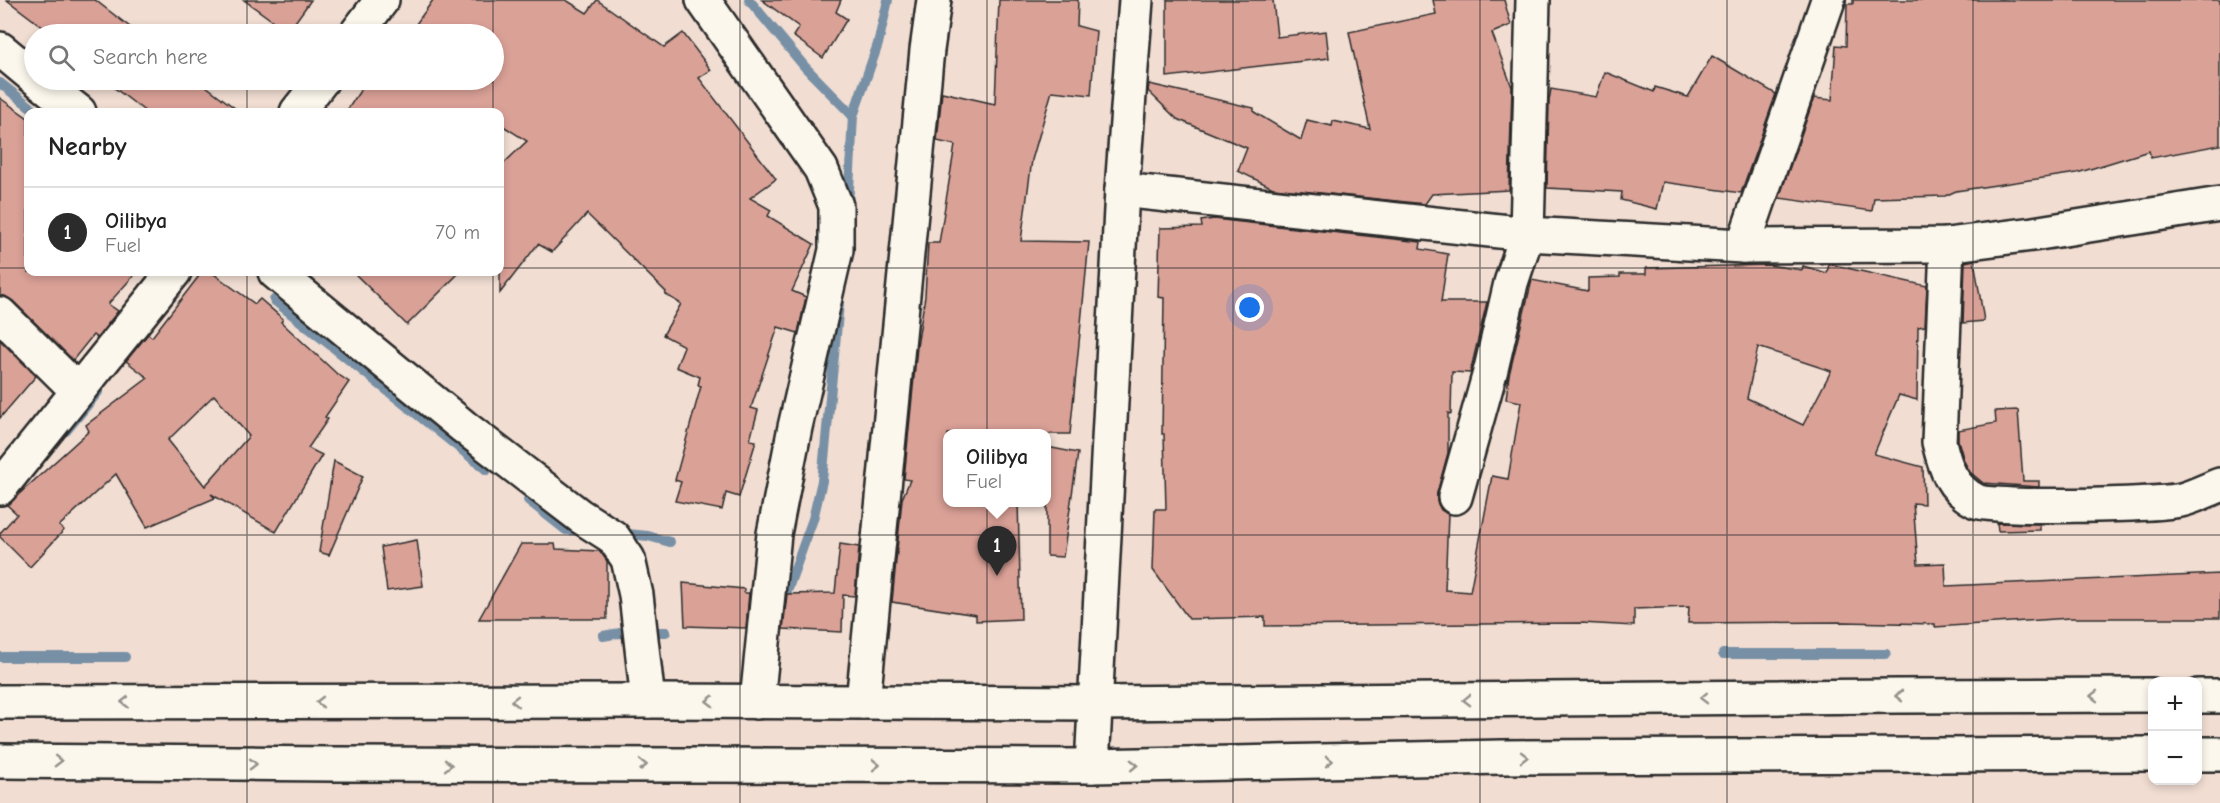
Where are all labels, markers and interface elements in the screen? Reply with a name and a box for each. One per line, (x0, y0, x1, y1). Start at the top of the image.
search box (24, 24, 504, 90)
icon: search (45, 41, 78, 74)
text: Search here (93, 44, 208, 70)
text: Nearby (48, 132, 127, 162)
text: Oilibya (105, 208, 167, 234)
text: 1 (64, 221, 71, 244)
text: 70 m (435, 221, 480, 244)
text: Fuel (105, 234, 141, 257)
your location (1235, 293, 1264, 322)
popup (943, 429, 1051, 507)
text: Oilibya (966, 444, 1028, 470)
text: Fuel (966, 470, 1002, 493)
pin: 1 (978, 526, 1016, 576)
map controls (2148, 677, 2202, 785)
button: + (2148, 677, 2202, 731)
one-way arrow (2090, 689, 2099, 702)
one-way arrow (1895, 690, 1904, 702)
one-way arrow (1700, 692, 1709, 704)
one-way arrow (1463, 694, 1472, 706)
one-way arrow (511, 695, 520, 707)
one-way arrow (706, 695, 715, 708)
one-way arrow (121, 696, 130, 708)
one-way arrow (316, 696, 325, 708)
button: − (2148, 731, 2202, 785)
one-way arrow (1519, 751, 1528, 763)
one-way arrow (1325, 754, 1334, 767)
one-way arrow (54, 755, 63, 768)
one-way arrow (249, 757, 258, 770)
one-way arrow (444, 759, 453, 771)
one-way arrow (639, 759, 648, 771)
one-way arrow (872, 759, 881, 771)
one-way arrow (1130, 759, 1139, 771)

